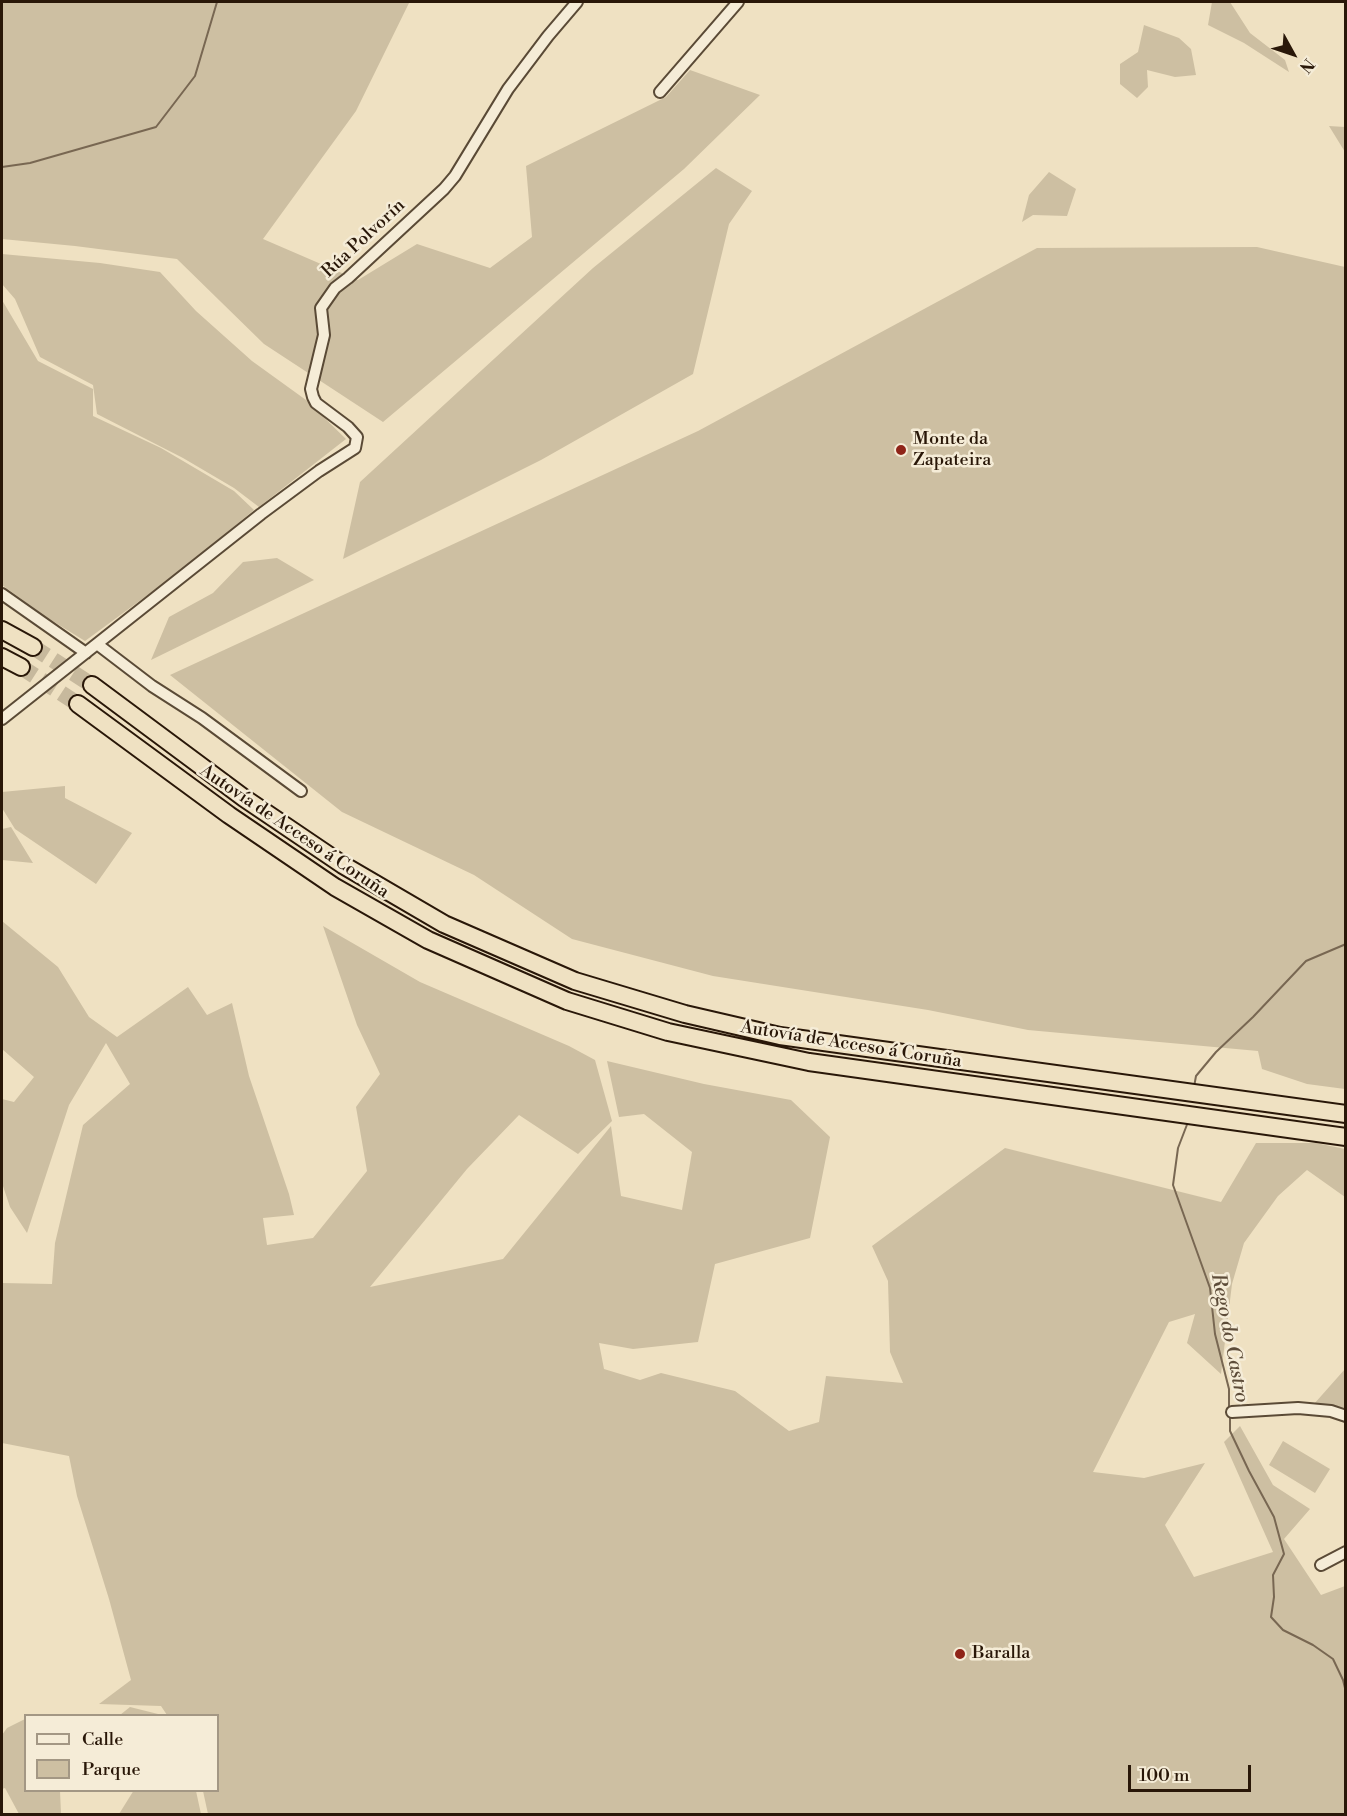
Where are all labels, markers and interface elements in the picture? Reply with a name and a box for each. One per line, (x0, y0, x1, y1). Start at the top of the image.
north arrow (1263, 24, 1323, 84)
text: N (1295, 54, 1319, 77)
street label: Rúa Polvorín (318, 195, 410, 283)
place label: Monte da Zapateira (913, 429, 991, 472)
marker: Monte da Zapateira (894, 443, 908, 457)
street label: Autovía de Acceso á Coruña (195, 761, 393, 903)
street label: Autovía de Acceso á Coruña (739, 1017, 963, 1073)
water label: Rego do Castro (1205, 1271, 1253, 1405)
place label: Baralla (972, 1643, 1030, 1665)
marker: Baralla (953, 1647, 967, 1661)
legend (24, 1714, 219, 1792)
text: Calle (82, 1728, 123, 1751)
scale bar (1131, 1753, 1254, 1791)
text: Parque (82, 1758, 141, 1781)
text: 100 m (1139, 1764, 1190, 1787)

